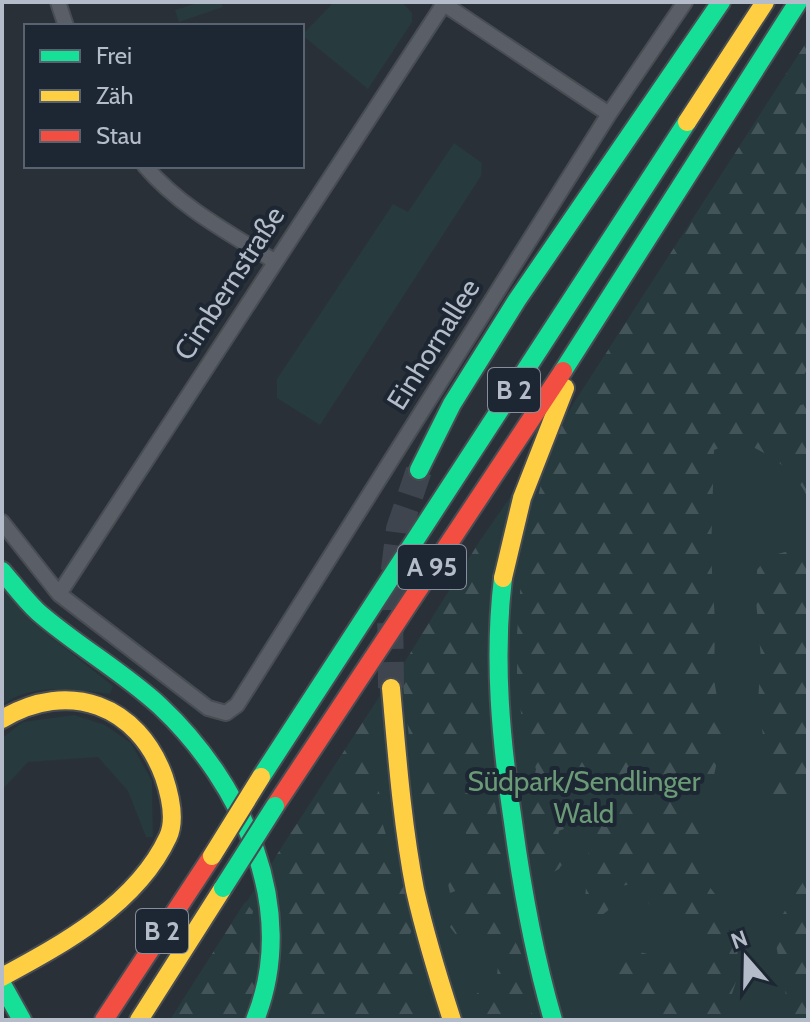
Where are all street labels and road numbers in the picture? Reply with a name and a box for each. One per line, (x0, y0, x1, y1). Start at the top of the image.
street label: Cimbernstraße (167, 200, 291, 366)
street label: Einhornallee (379, 272, 487, 416)
road number: B 2 (488, 368, 540, 412)
road number: A 95 (398, 545, 466, 589)
road number: B 2 (136, 909, 188, 953)

